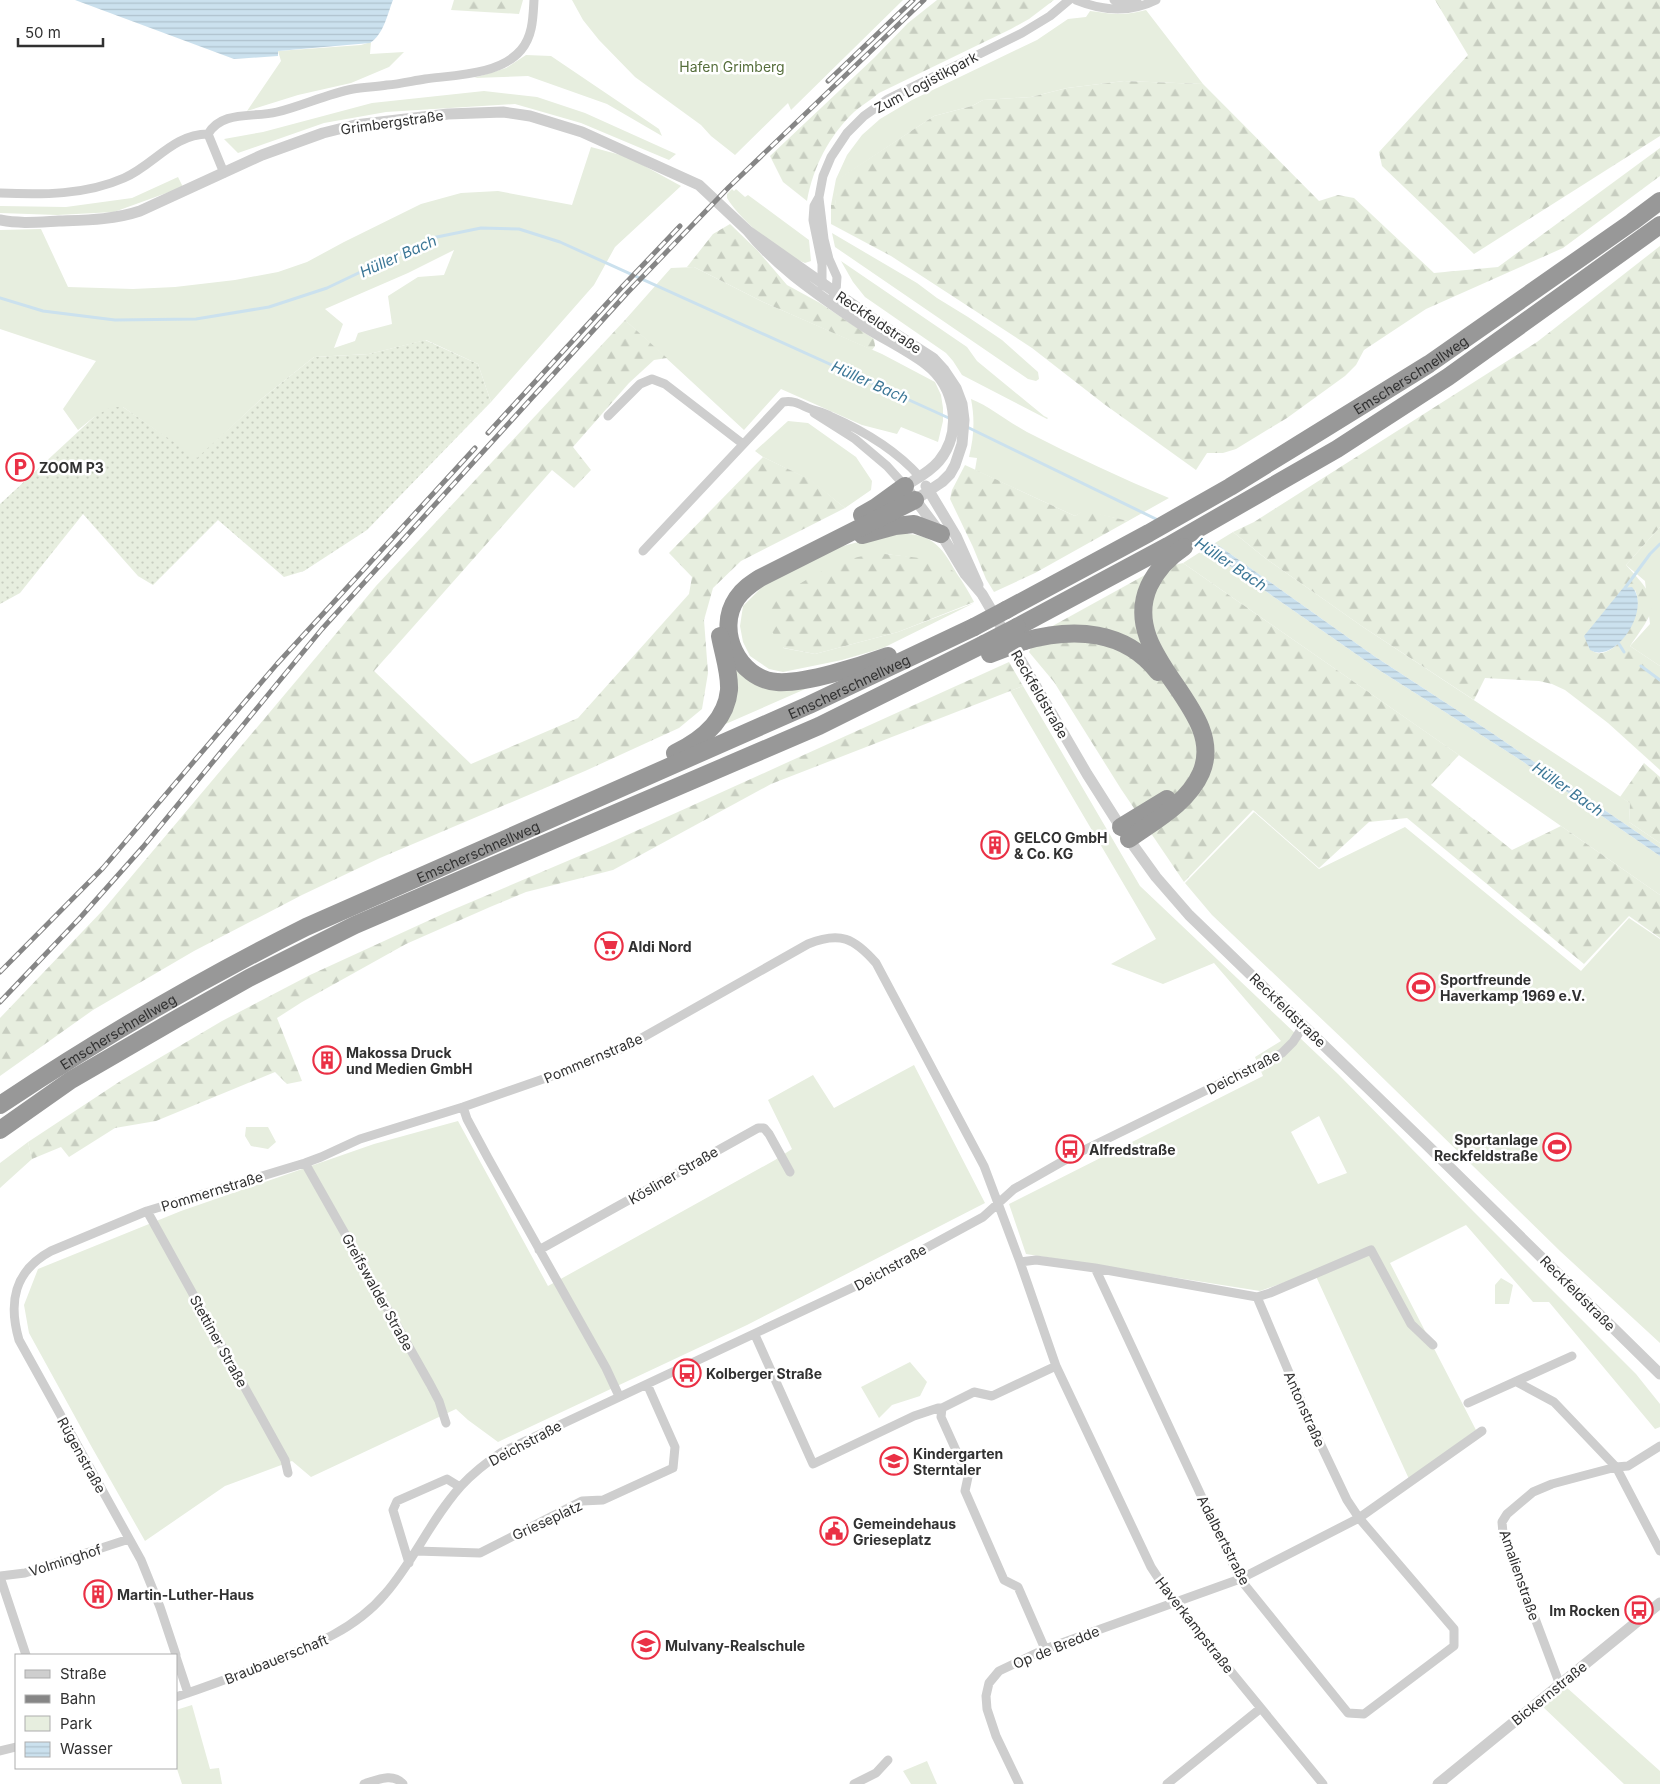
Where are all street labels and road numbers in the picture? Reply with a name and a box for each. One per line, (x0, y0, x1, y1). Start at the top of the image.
street label: Zum Logistikpark (872, 48, 981, 116)
street label: Grimbergstraße (339, 106, 445, 138)
street label: Reckfeldstraße (833, 287, 925, 357)
street label: Emscherschnellweg (1350, 331, 1471, 417)
street label: Reckfeldstraße (1008, 647, 1072, 741)
street label: Emscherschnellweg (785, 650, 912, 722)
street label: Emscherschnellweg (414, 817, 542, 886)
street label: Reckfeldstraße (1246, 969, 1330, 1051)
street label: Emscherschnellweg (56, 990, 179, 1073)
street label: Pommernstraße (541, 1030, 645, 1086)
street label: Deichstraße (1204, 1046, 1282, 1098)
street label: Kösliner Straße (625, 1143, 721, 1207)
street label: Pommernstraße (159, 1167, 265, 1215)
street label: Greifswalder Straße (339, 1230, 417, 1354)
street label: Deichstraße (851, 1240, 929, 1294)
street label: Reckfeldstraße (1537, 1252, 1619, 1334)
street label: Stettiner Straße (187, 1292, 251, 1390)
street label: Antonstraße (1281, 1369, 1329, 1449)
street label: Rügenstraße (54, 1414, 110, 1496)
street label: Deichstraße (486, 1417, 564, 1469)
street label: Adalbertstraße (1194, 1492, 1254, 1588)
street label: Grieseplatz (509, 1496, 585, 1544)
street label: Amalienstraße (1497, 1527, 1543, 1623)
street label: Volminghof (27, 1540, 103, 1580)
street label: Haverkampstraße (1152, 1573, 1238, 1677)
street label: Op de Bredde (1010, 1622, 1102, 1672)
street label: Braubauerschaft (222, 1630, 330, 1687)
street label: Bickernstraße (1508, 1658, 1590, 1728)

